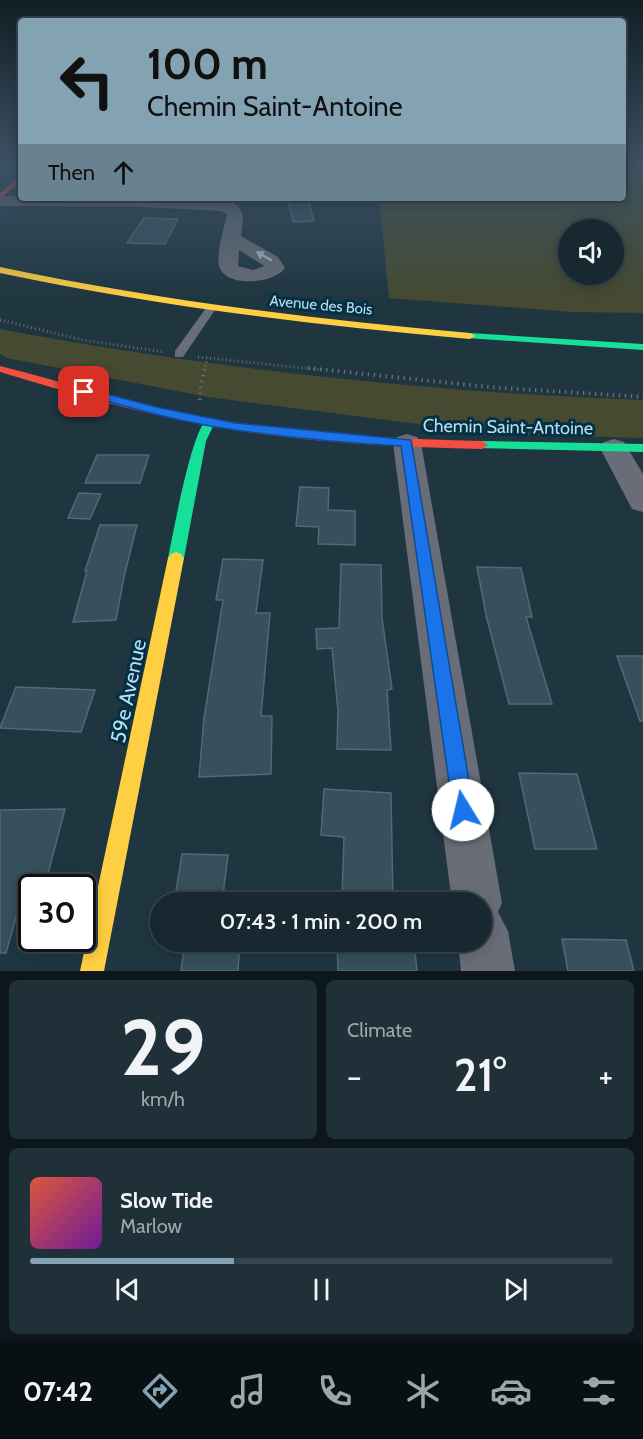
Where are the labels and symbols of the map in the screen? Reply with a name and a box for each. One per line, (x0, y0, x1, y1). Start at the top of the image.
one-way arrow (256, 251, 272, 262)
street label: Avenue des Bois (269, 292, 373, 318)
pin (58, 366, 109, 417)
street label: Chemin Saint-Antoine (423, 415, 593, 439)
street label: 59e Avenue (105, 637, 151, 745)
position arrow (431, 778, 495, 842)
speed limit sign: 30 (18, 874, 96, 952)

